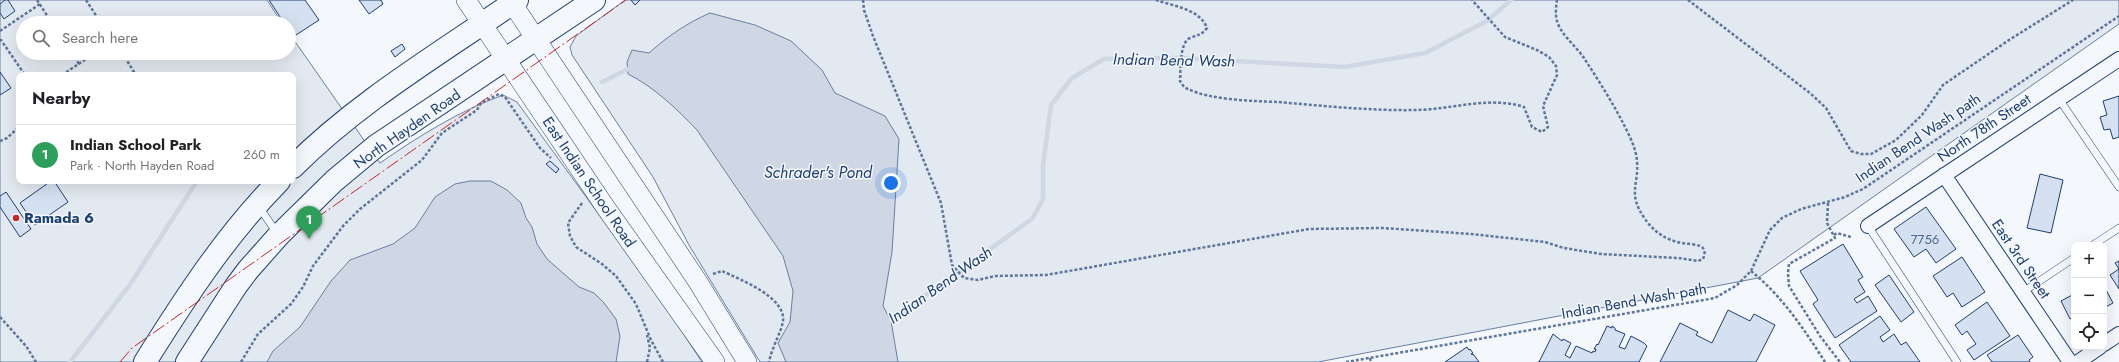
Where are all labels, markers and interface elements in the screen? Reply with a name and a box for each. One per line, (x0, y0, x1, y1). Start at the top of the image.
search box (16, 16, 296, 60)
icon: search (30, 27, 52, 49)
text: Search here (62, 27, 138, 49)
water label: Indian Bend Wash (1113, 47, 1235, 73)
street label: North Hayden Road (349, 84, 465, 174)
text: Nearby (32, 86, 90, 110)
street label: Indian Bend Wash path (1851, 88, 1985, 188)
street label: North 78th Street (1933, 88, 2036, 168)
street label: East Indian School Road (537, 112, 641, 252)
text: Indian School Park (70, 134, 201, 156)
text: 1 (42, 145, 48, 164)
text: 260 m (243, 145, 280, 164)
text: Park · North Hayden Road (70, 156, 214, 175)
water label: Schrader's Pond (764, 161, 873, 184)
your location (881, 173, 901, 193)
pin: 1 (296, 206, 322, 239)
place label: Ramada 6 (24, 207, 94, 229)
marker: Ramada 6 (11, 213, 21, 223)
street label: East 3rd Street (1986, 215, 2056, 304)
house number: 7756 (1911, 230, 1939, 249)
water label: Indian Bend Wash (883, 241, 997, 329)
map controls (2071, 242, 2107, 350)
button: + (2071, 242, 2107, 278)
street label: Indian Bend Wash path (1560, 277, 1708, 325)
button: − (2071, 278, 2107, 314)
button: locate (2071, 314, 2107, 350)

